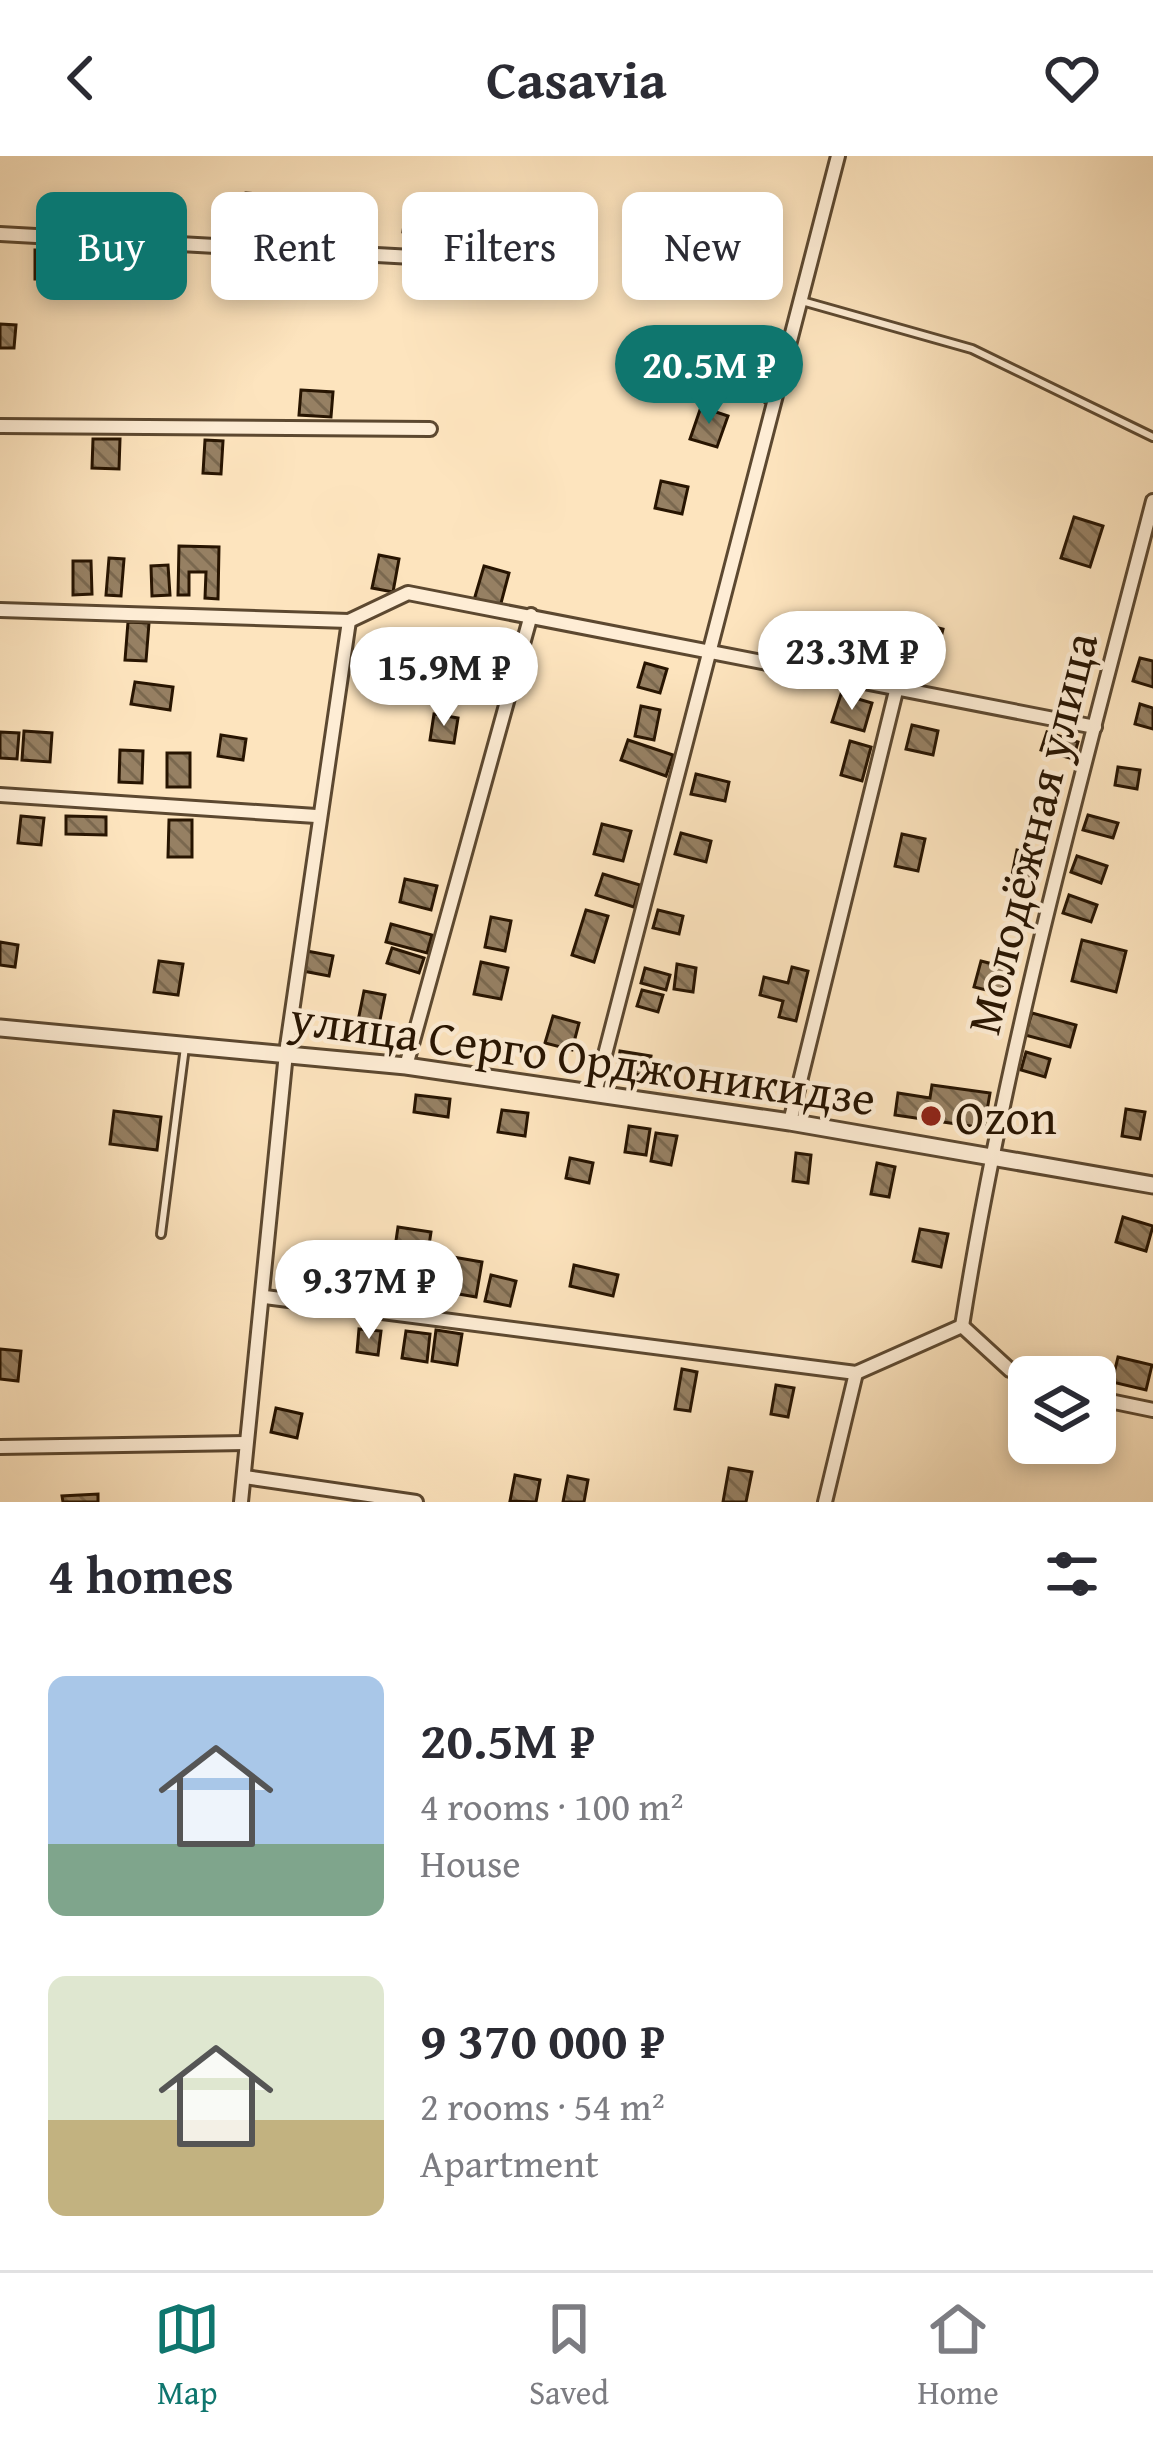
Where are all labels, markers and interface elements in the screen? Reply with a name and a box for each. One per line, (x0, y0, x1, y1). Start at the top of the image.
text: Casavia (486, 39, 667, 118)
icon: back (48, 45, 114, 111)
icon: heart (1039, 45, 1105, 111)
chip: Buy (36, 192, 187, 300)
chip: Rent (211, 192, 378, 300)
chip: Filters (402, 192, 598, 300)
chip: New (622, 192, 783, 300)
pin: 20.5M ₽ (598, 325, 820, 427)
text: 20.5M ₽ (642, 335, 776, 392)
pin: 23.3M ₽ (741, 611, 963, 713)
text: 23.3M ₽ (785, 621, 919, 678)
street label: Молодёжная улица (947, 624, 1115, 1041)
pin: 15.9M ₽ (333, 627, 555, 729)
text: 15.9M ₽ (377, 637, 511, 694)
street label: улица Серго Орджоникидзе (285, 981, 880, 1133)
place label: Ozon (955, 1081, 1057, 1152)
marker: Ozon (918, 1103, 944, 1129)
pin: 9.37M ₽ (258, 1240, 480, 1342)
text: 9.37M ₽ (302, 1250, 436, 1307)
map controls (1008, 1356, 1116, 1464)
button: layers (1008, 1356, 1116, 1464)
text: 4 homes (48, 1537, 234, 1612)
icon: filters (1039, 1541, 1105, 1607)
text: 20.5M ₽ (420, 1702, 595, 1777)
icon: home (144, 1724, 288, 1868)
text: 4 rooms · 100 m² (420, 1777, 684, 1834)
text: House (420, 1834, 521, 1891)
text: 9 370 000 ₽ (420, 2002, 665, 2077)
icon: home (144, 2024, 288, 2168)
text: 2 rooms · 54 m² (420, 2077, 665, 2134)
text: Apartment (420, 2134, 599, 2191)
tab: Map (154, 2296, 220, 2416)
tab: Saved (529, 2296, 609, 2416)
tab: Home (917, 2296, 999, 2416)

